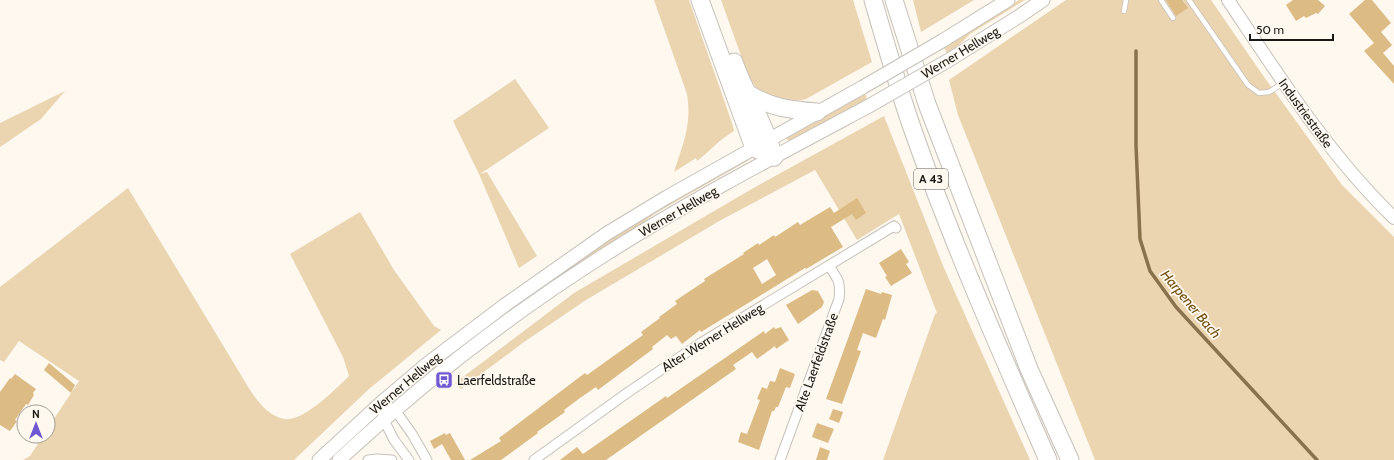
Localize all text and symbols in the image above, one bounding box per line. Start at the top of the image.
scale bar [1250,16,1333,42]
street label: Werner Hellweg [918,22,1002,81]
text: 50 m [1256,22,1284,37]
street label: Industriestraße [1275,75,1337,151]
road number: A 43 [914,169,948,189]
street label: Werner Hellweg [636,182,720,240]
water label: Harpener Bach [1157,266,1225,342]
street label: Alter Werner Hellweg [658,299,766,375]
street label: Alte Laerfeldstraße [791,310,841,413]
street label: Werner Hellweg [366,348,444,417]
bus stop icon: Laerfeldstraße [434,370,454,390]
place label: Laerfeldstraße [457,372,536,388]
north arrow [16,404,56,444]
text: N [32,407,40,421]

